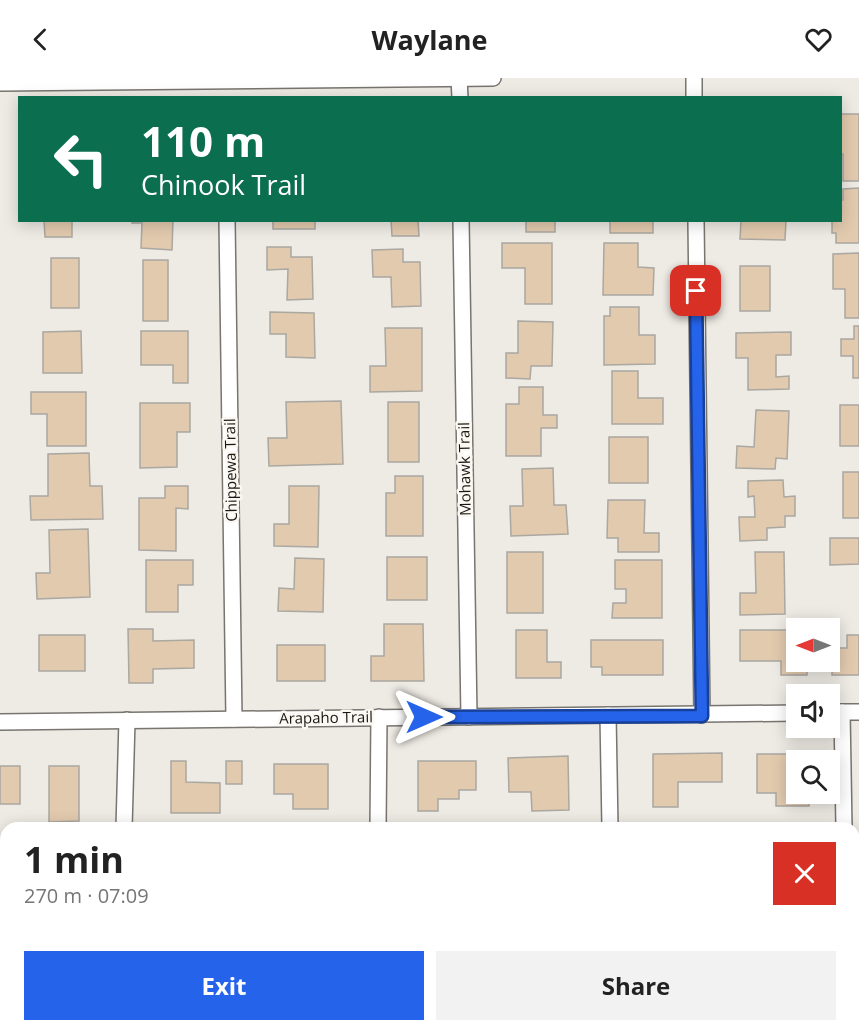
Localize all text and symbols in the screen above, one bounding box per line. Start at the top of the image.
text: Waylane [371,21,488,58]
icon: back [24,23,57,56]
icon: heart [802,23,835,56]
text: 110 m [141,112,265,169]
icon: left [42,120,120,198]
text: Chinook Trail [141,166,306,203]
pin [670,265,721,316]
icon: arrive [679,274,712,307]
street label: Chippewa Trail [219,418,241,522]
street label: Mohawk Trail [453,422,475,516]
north arrow [786,618,840,672]
map controls [786,618,840,804]
button: sound [786,684,840,738]
position arrow [392,685,456,749]
street label: Arapaho Trail [279,706,373,728]
button: search [786,750,840,804]
text: 1 min [24,835,124,884]
button: close [773,842,836,905]
text: 270 m · 07:09 [24,882,149,909]
button: Exit [24,951,424,1020]
button: Share [436,951,836,1020]

